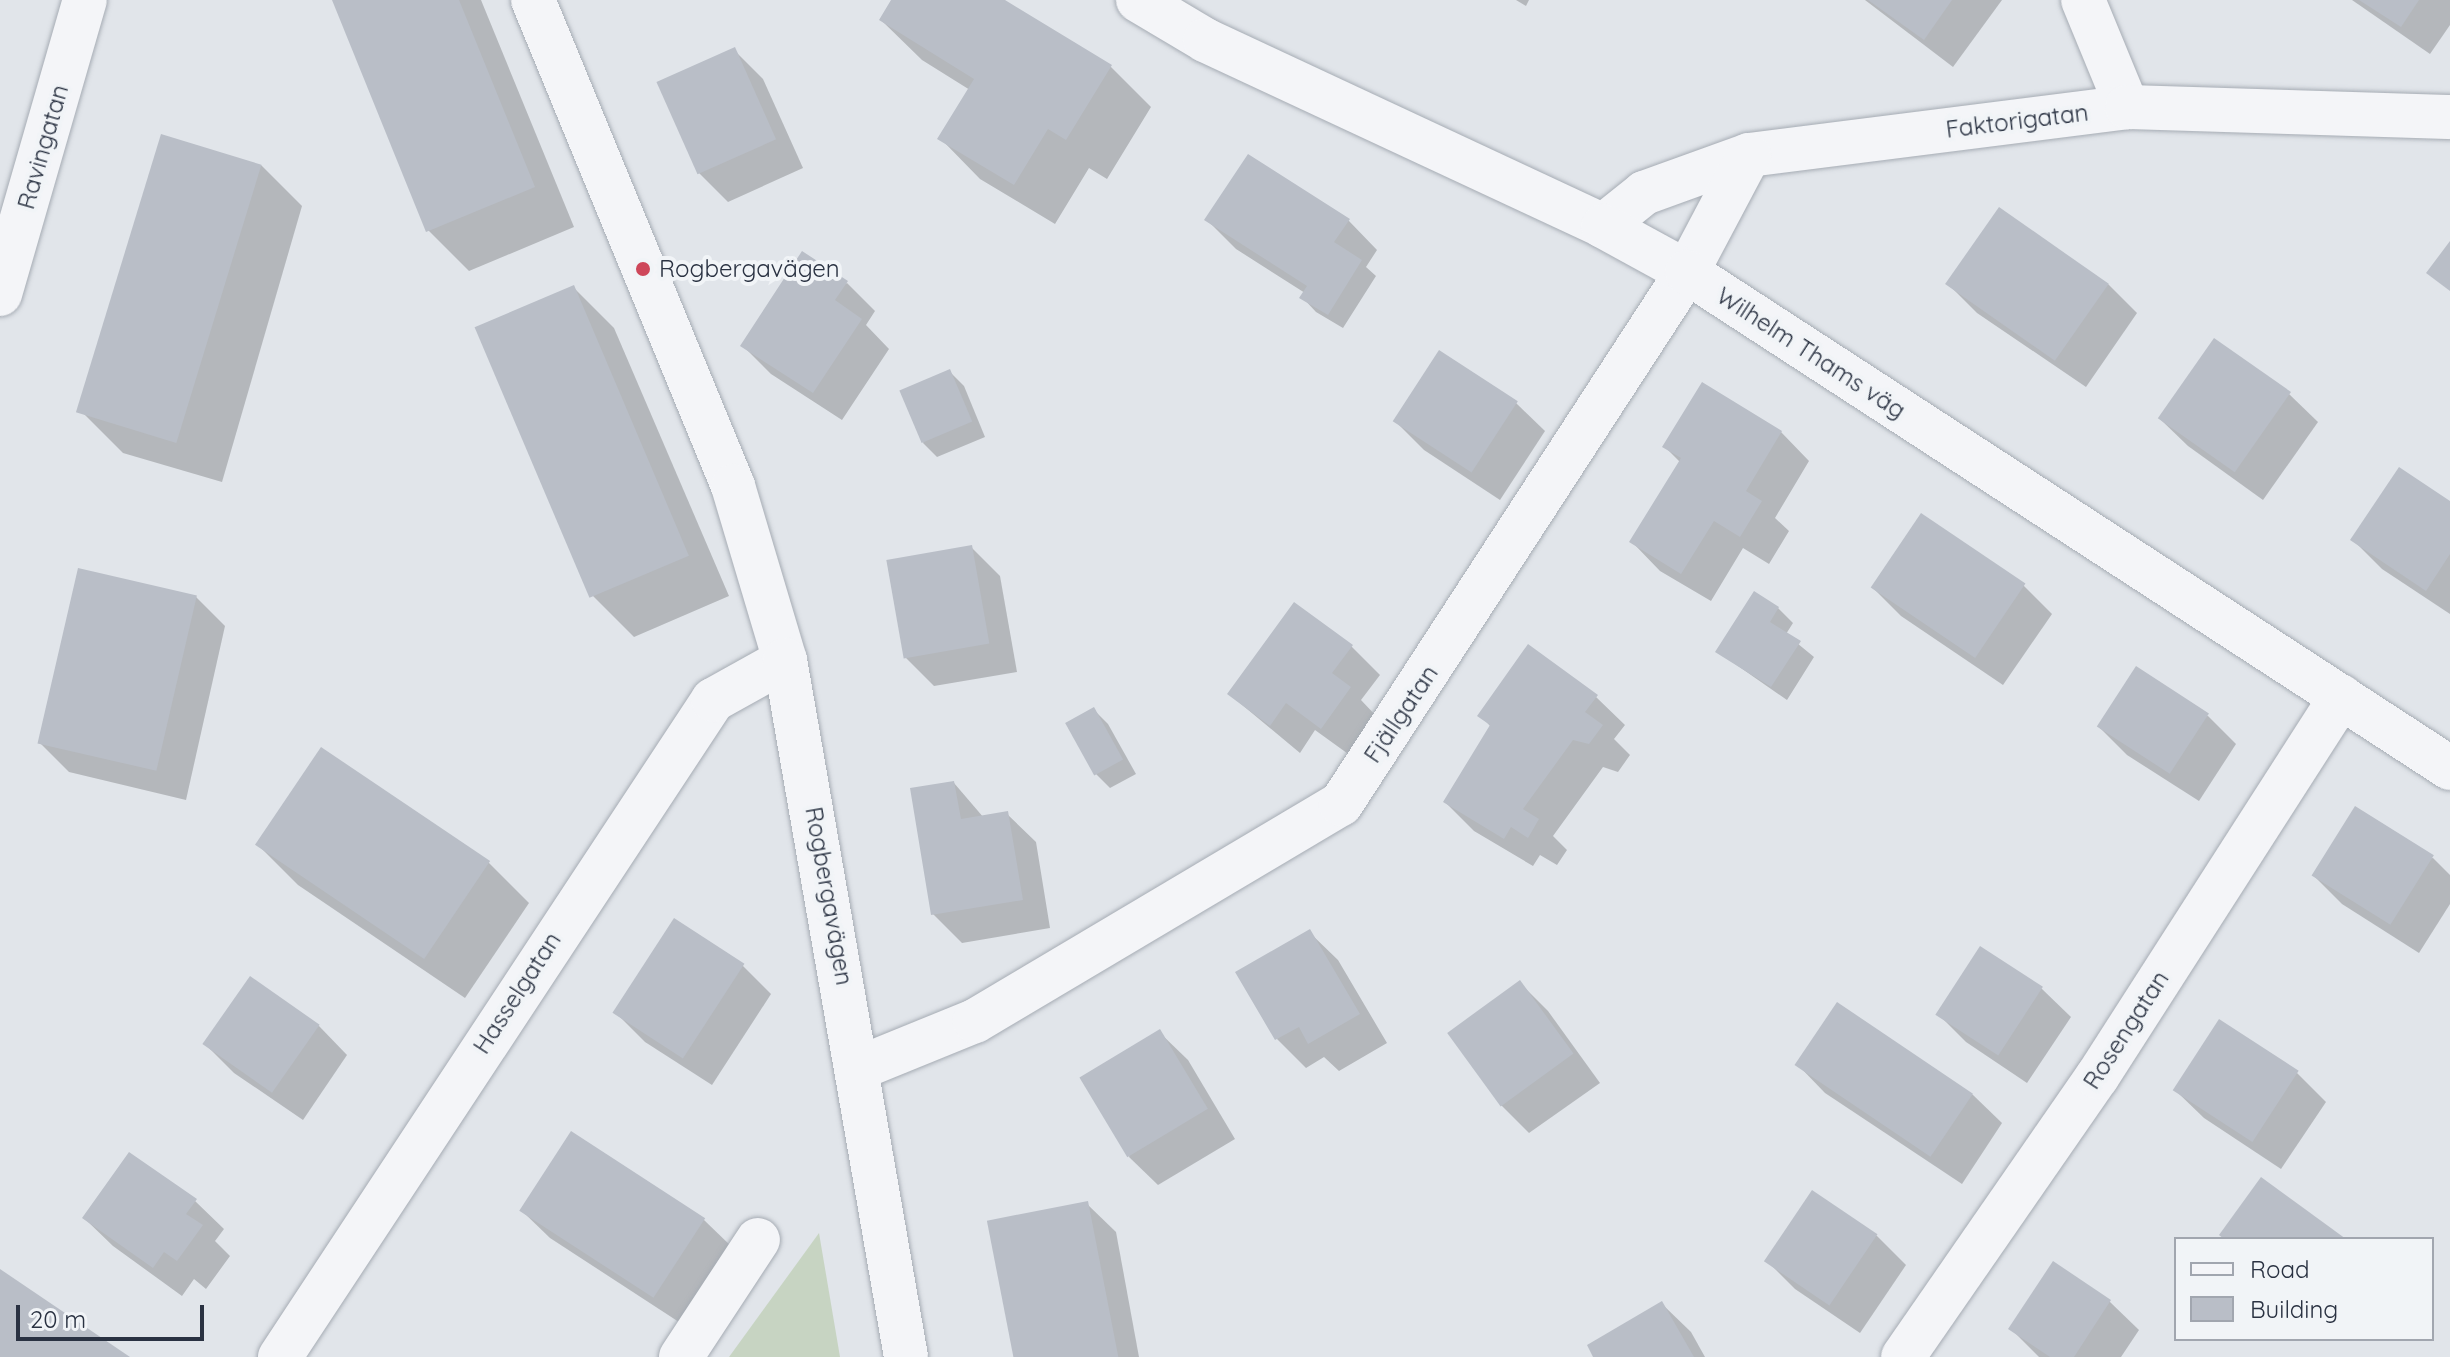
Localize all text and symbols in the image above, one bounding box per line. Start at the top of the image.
street label: Ravingatan [12,81,74,213]
street label: Faktorigatan [1944,98,2090,144]
place label: Rogbergavägen [659,255,840,283]
marker: Rogbergavägen [634,260,652,278]
street label: Wilhelm Thams väg [1711,281,1911,425]
street label: Fjällgatan [1358,660,1444,768]
street label: Rogbergavägen [799,805,859,987]
street label: Hasselgatan [467,927,567,1059]
street label: Rosengatan [2077,966,2175,1094]
legend [2174,1237,2434,1341]
text: Road [2250,1254,2310,1284]
scale bar [20,1289,208,1339]
text: Building [2250,1294,2338,1324]
text: 20 m [30,1304,86,1334]

